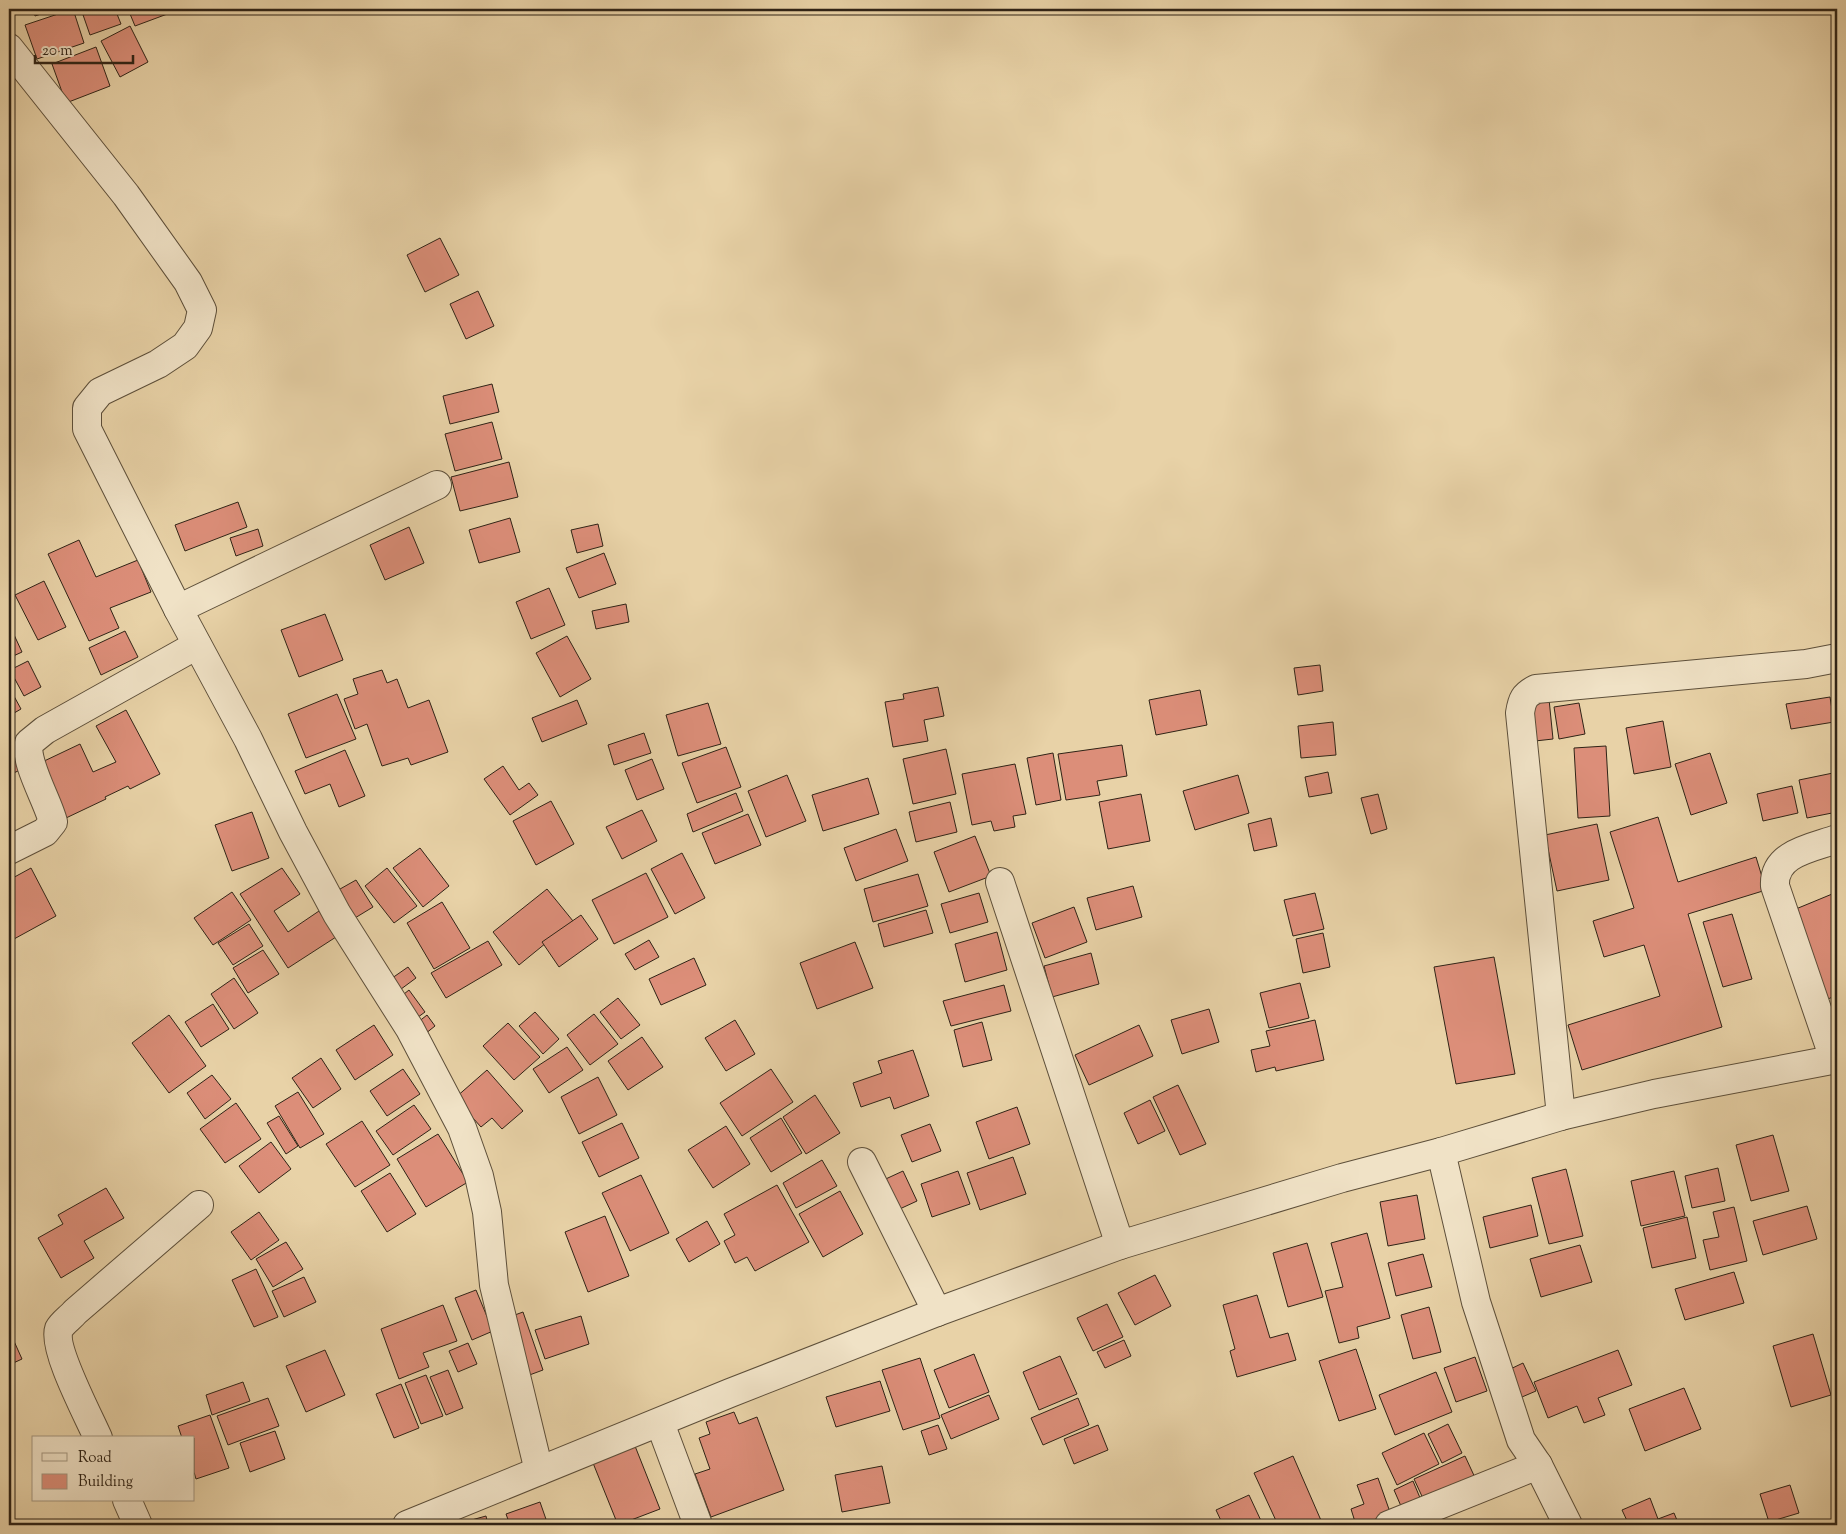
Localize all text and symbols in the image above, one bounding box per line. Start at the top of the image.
scale bar [35,32,132,64]
text: 20 m [42,41,73,62]
legend [32,1436,195,1502]
text: Road [78,1448,112,1469]
text: Building [78,1472,133,1493]

